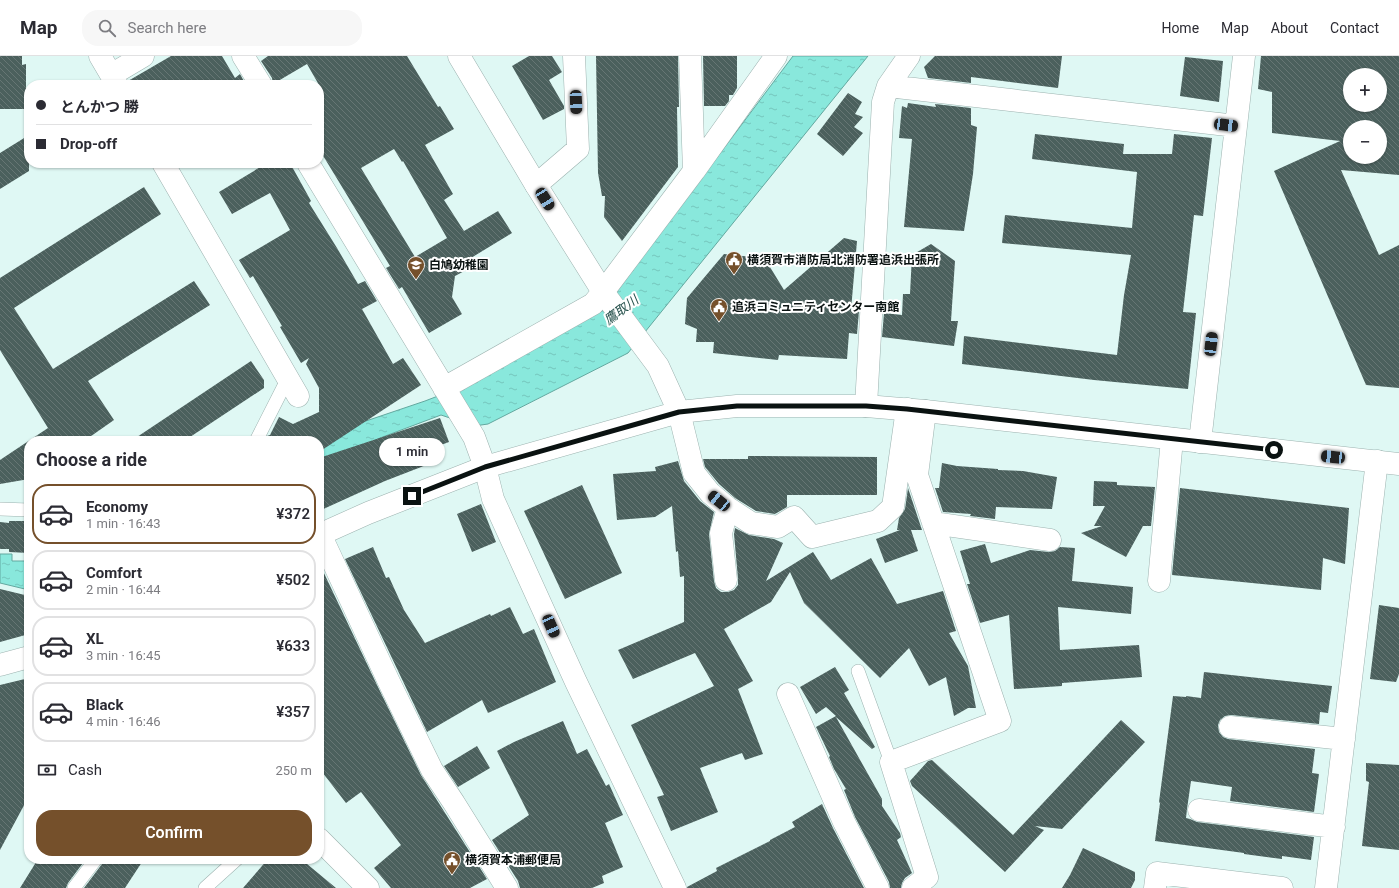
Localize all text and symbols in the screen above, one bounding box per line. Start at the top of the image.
search box [82,10,362,46]
text: Map [20,16,58,39]
icon: search [96,17,118,39]
text: Search here [128,19,206,37]
text: Home [1161,20,1199,36]
text: Map [1221,20,1249,36]
text: About [1271,20,1308,36]
text: Contact [1330,20,1379,36]
map controls [1343,68,1387,164]
button: + [1343,68,1387,112]
car [570,90,582,114]
text: とんかつ 勝 [60,98,139,116]
car [1213,118,1239,132]
button: − [1343,120,1387,164]
text: Drop-off [60,135,117,153]
car [534,186,556,212]
public building icon: 横須賀市消防局北消防署追浜出張所 [724,250,744,275]
place label: 横須賀市消防局北消防署追浜出張所 [747,253,939,267]
school or university icon: 白鳩幼稚園 [406,255,426,280]
place label: 白鳩幼稚園 [429,258,489,272]
water label: 鷹取川 [601,291,643,328]
public building icon: 追浜コミュニティセンター南館 [709,297,729,322]
place label: 追浜コミュニティセンター南館 [732,300,899,314]
car [1204,331,1218,357]
callout: 1 min [379,438,445,466]
route start [1265,441,1283,459]
text: 1 min [396,444,428,459]
text: Choose a ride [36,449,147,470]
car [1320,450,1346,464]
route end [403,487,421,505]
car [706,489,732,513]
icon: car [38,496,74,532]
text: Economy [86,498,148,516]
text: ¥372 [276,505,310,523]
text: 1 min · 16:43 [86,516,161,531]
icon: car [38,562,74,598]
text: Comfort [86,564,142,582]
text: ¥502 [276,571,310,589]
text: 2 min · 16:44 [86,582,161,597]
car [541,613,561,639]
icon: car [38,628,74,664]
text: XL [86,630,104,648]
text: ¥633 [276,637,310,655]
text: 3 min · 16:45 [86,648,161,663]
icon: car [38,694,74,730]
text: Black [86,696,123,714]
text: ¥357 [276,703,310,721]
text: 4 min · 16:46 [86,714,161,729]
icon: cash [36,759,58,781]
text: Cash [68,761,102,779]
text: 250 m [275,763,312,778]
button: Confirm [36,810,312,856]
public building icon: 横須賀本浦郵便局 [442,850,462,875]
place label: 横須賀本浦郵便局 [465,853,561,867]

